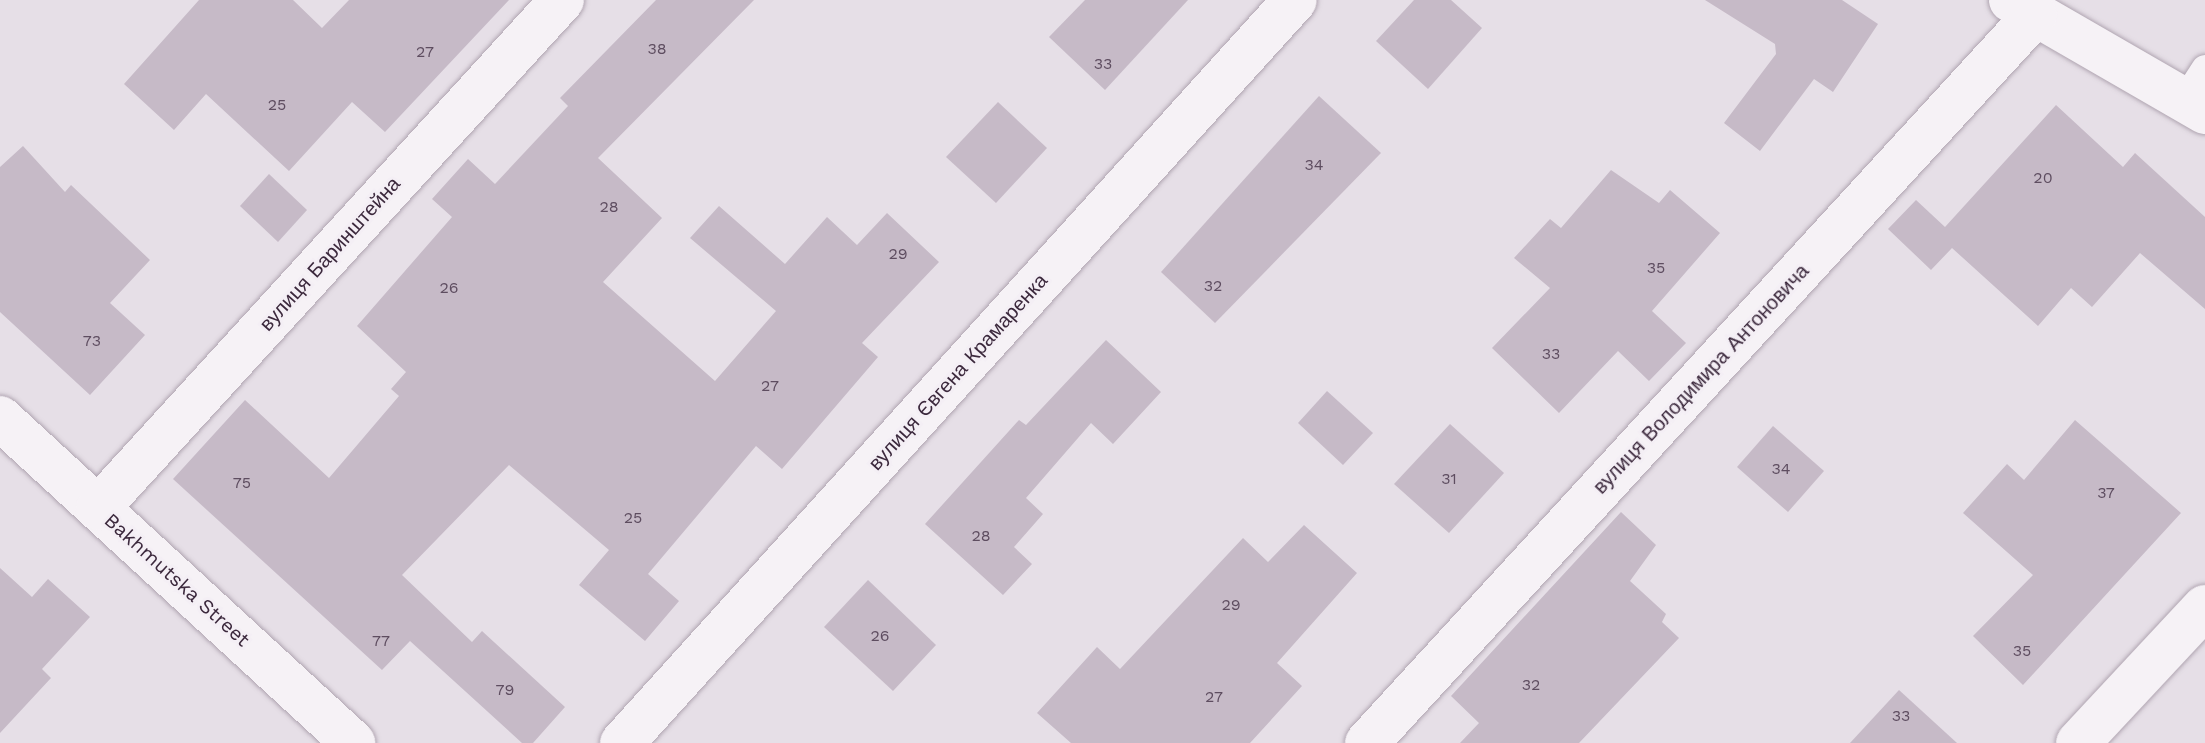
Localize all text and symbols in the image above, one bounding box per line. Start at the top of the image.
house number: 38 [647,39,667,59]
house number: 27 [416,42,434,62]
house number: 33 [1094,54,1112,74]
house number: 25 [268,95,286,115]
house number: 34 [1304,155,1324,175]
house number: 20 [2033,168,2053,188]
street label: вулиця Баринштейна [255,172,405,336]
house number: 28 [599,197,619,217]
house number: 29 [888,244,908,264]
house number: 35 [1647,258,1665,278]
street label: вулиця Володимира Антоновича [1588,259,1814,499]
street label: вулиця Євгена Крамаренка [863,269,1053,475]
house number: 32 [1204,276,1222,296]
house number: 26 [439,278,459,298]
house number: 73 [83,331,101,351]
house number: 33 [1542,344,1560,364]
house number: 27 [761,376,779,396]
house number: 34 [1771,459,1791,479]
house number: 31 [1441,469,1457,489]
house number: 75 [233,473,251,493]
house number: 37 [2097,483,2115,503]
street label: Bakhmutska Street [99,508,255,652]
house number: 25 [624,508,642,528]
house number: 28 [971,526,991,546]
house number: 29 [1221,595,1241,615]
house number: 26 [870,626,890,646]
house number: 77 [372,631,390,651]
house number: 35 [2013,641,2031,661]
house number: 32 [1522,675,1540,695]
house number: 79 [496,680,514,700]
house number: 27 [1205,687,1223,707]
house number: 33 [1892,706,1910,726]

